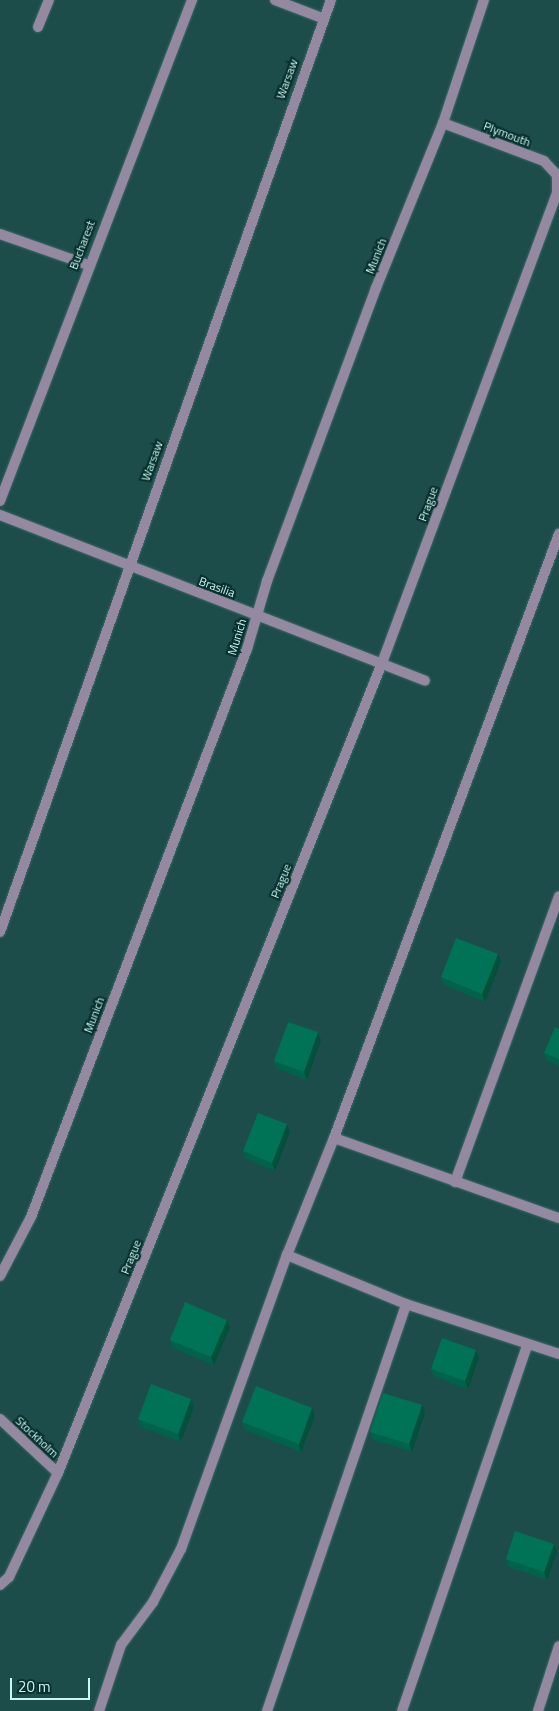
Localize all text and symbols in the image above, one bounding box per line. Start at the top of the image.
street label: Warsaw [273,57,301,101]
street label: Plymouth [482,118,532,150]
street label: Bucharest [66,218,98,272]
street label: Munich [362,236,390,276]
street label: Warsaw [138,439,166,483]
street label: Prague [415,485,441,523]
street label: Brasilia [197,574,237,600]
street label: Munich [225,617,249,657]
street label: Prague [268,862,294,900]
street label: Munich [81,995,107,1035]
street label: Prague [118,1238,144,1276]
street label: Stockholm [13,1413,61,1461]
scale bar [12,1668,92,1700]
text: 20 m [18,1675,51,1698]

